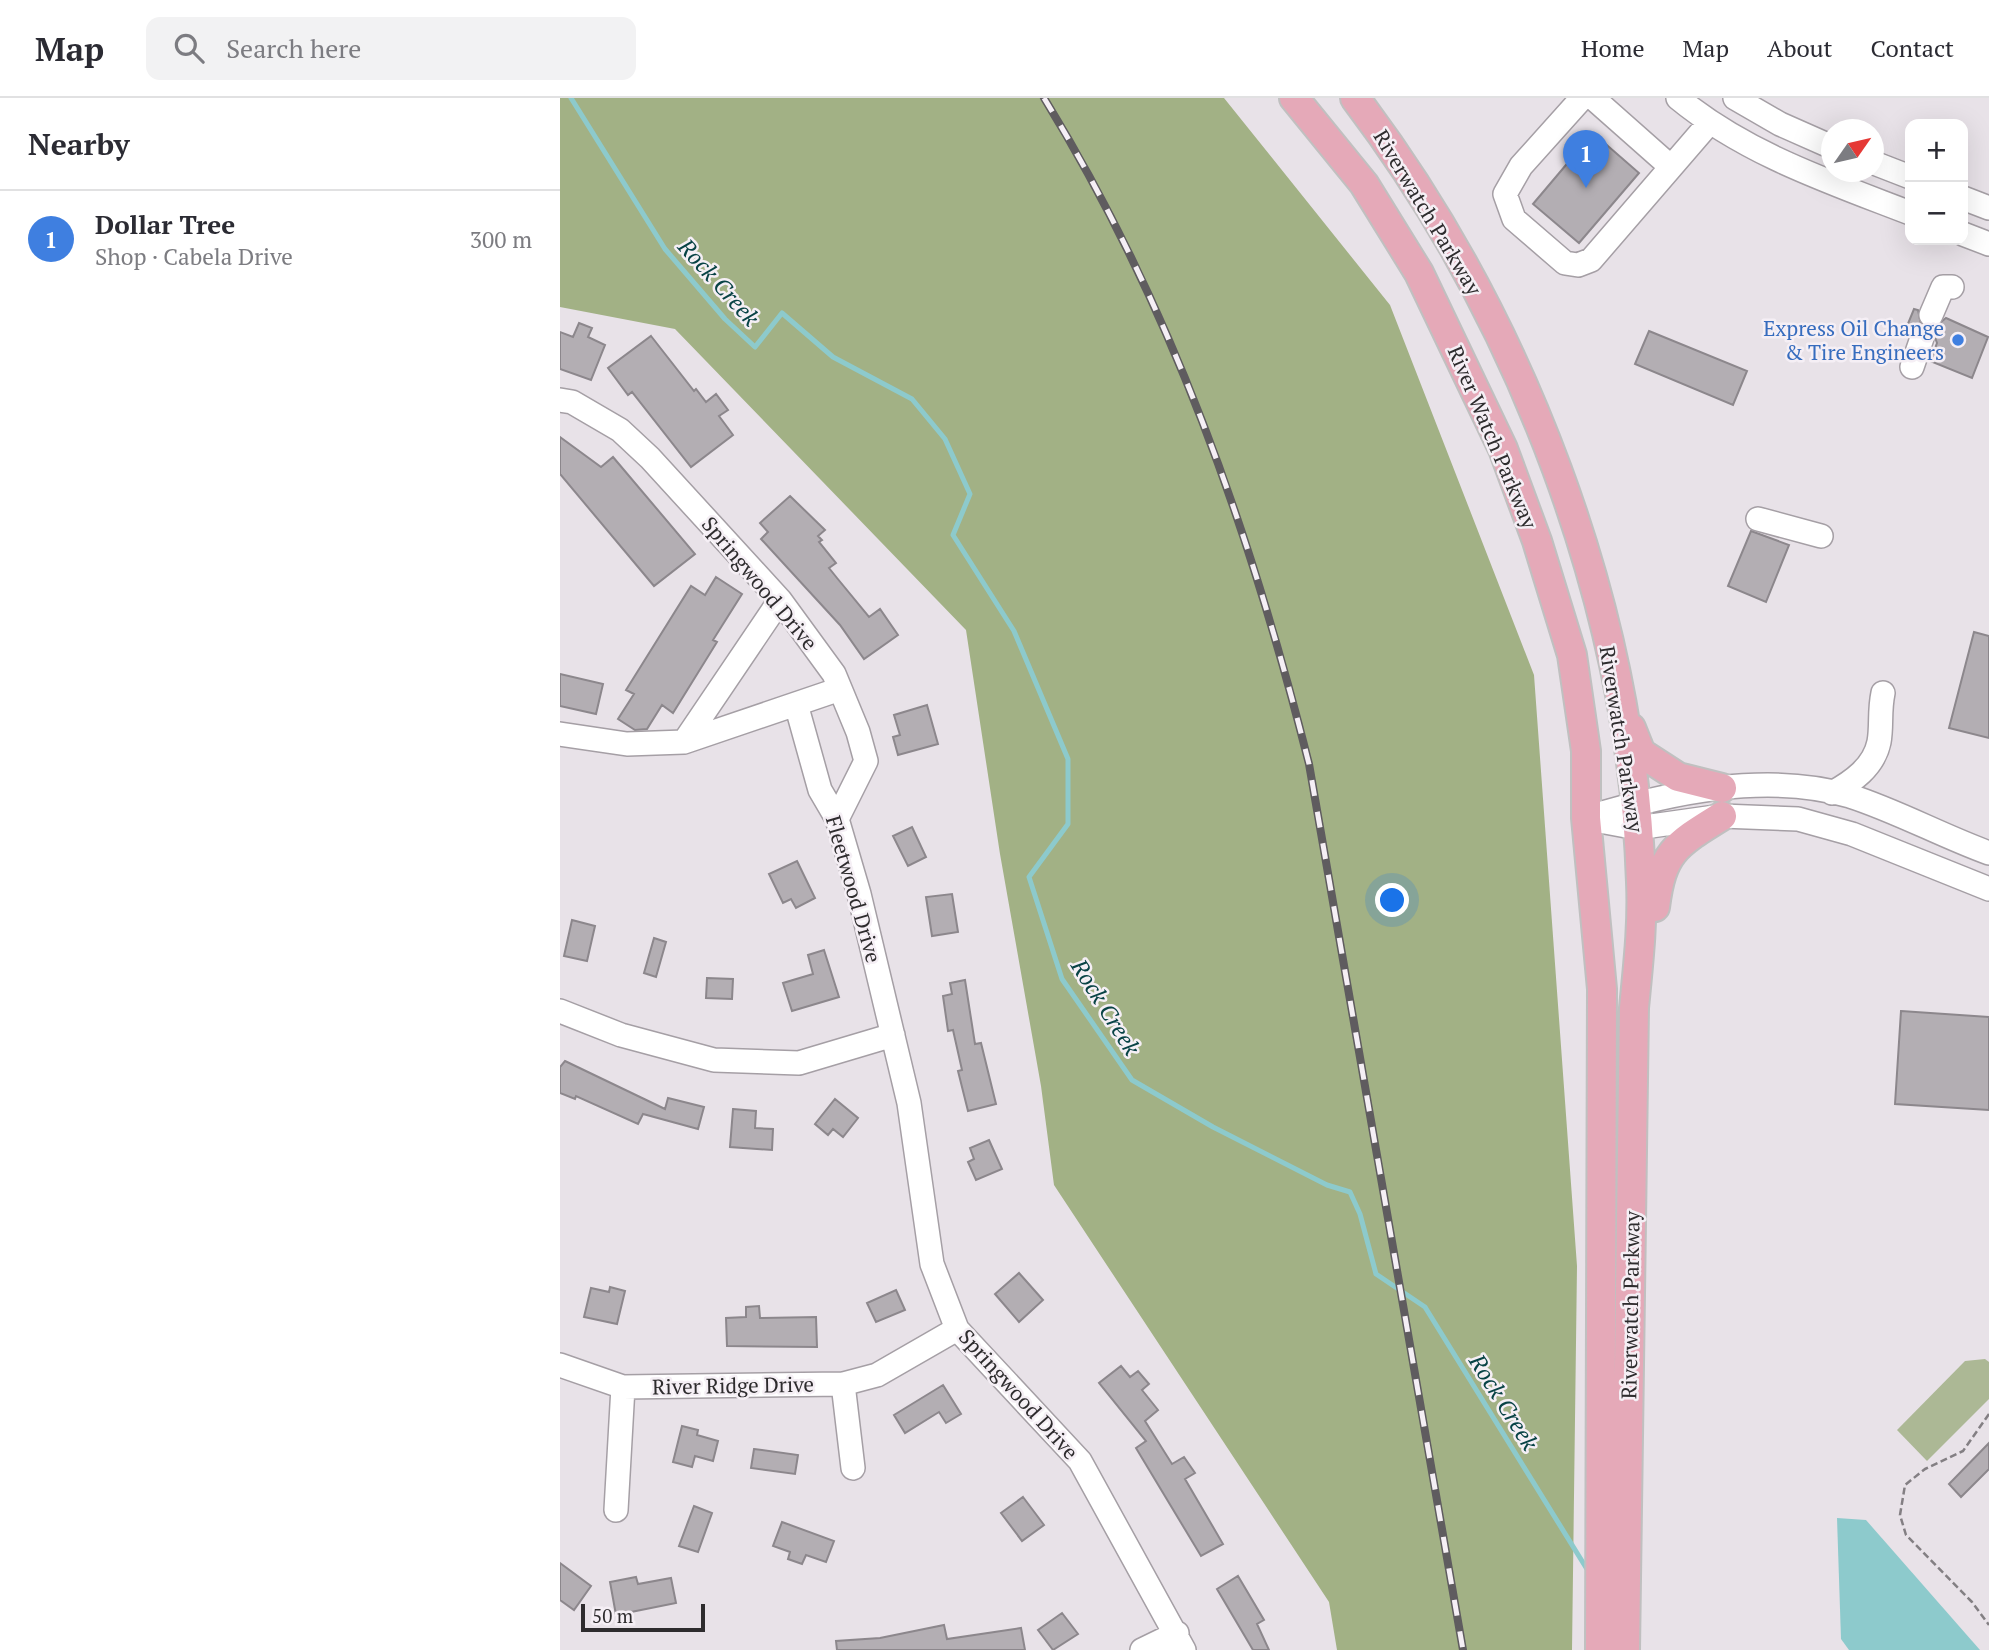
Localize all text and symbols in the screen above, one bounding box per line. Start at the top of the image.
search box [146,17,636,80]
text: Map [35,27,104,70]
icon: search [170,29,208,67]
text: Search here [226,31,361,65]
text: Home [1581,32,1645,64]
text: Map [1683,32,1729,64]
text: About [1767,32,1833,64]
text: Contact [1871,32,1954,64]
north arrow [1821,119,1884,182]
map controls [1905,119,1968,245]
button: + [1905,119,1968,182]
text: Nearby [28,124,130,164]
street label: Riverwatch Parkway [1368,124,1489,300]
pin: 1 [1563,130,1609,188]
button: − [1905,182,1968,245]
text: Dollar Tree [95,207,235,241]
text: 1 [45,224,58,255]
text: 300 m [470,224,532,255]
water label: Rock Creek [671,231,767,333]
text: Shop · Cabela Drive [95,241,293,272]
place label: Express Oil Change & Tire Engineers [1763,314,1944,366]
marker: Express Oil Change & Tire Engineers [1950,332,1966,348]
street label: River Watch Parkway [1442,341,1544,533]
street label: Springwood Drive [696,510,824,656]
street label: Riverwatch Parkway [1593,644,1651,835]
street label: Fleetwood Drive [820,812,888,966]
your location [1375,883,1409,917]
water label: Rock Creek [1064,952,1148,1062]
street label: Riverwatch Parkway [1614,1210,1646,1399]
street label: Springwood Drive [953,1323,1085,1465]
water label: Rock Creek [1462,1347,1546,1457]
street label: River Ridge Drive [652,1370,814,1400]
scale bar [581,1601,705,1633]
text: 50 m [592,1603,633,1628]

